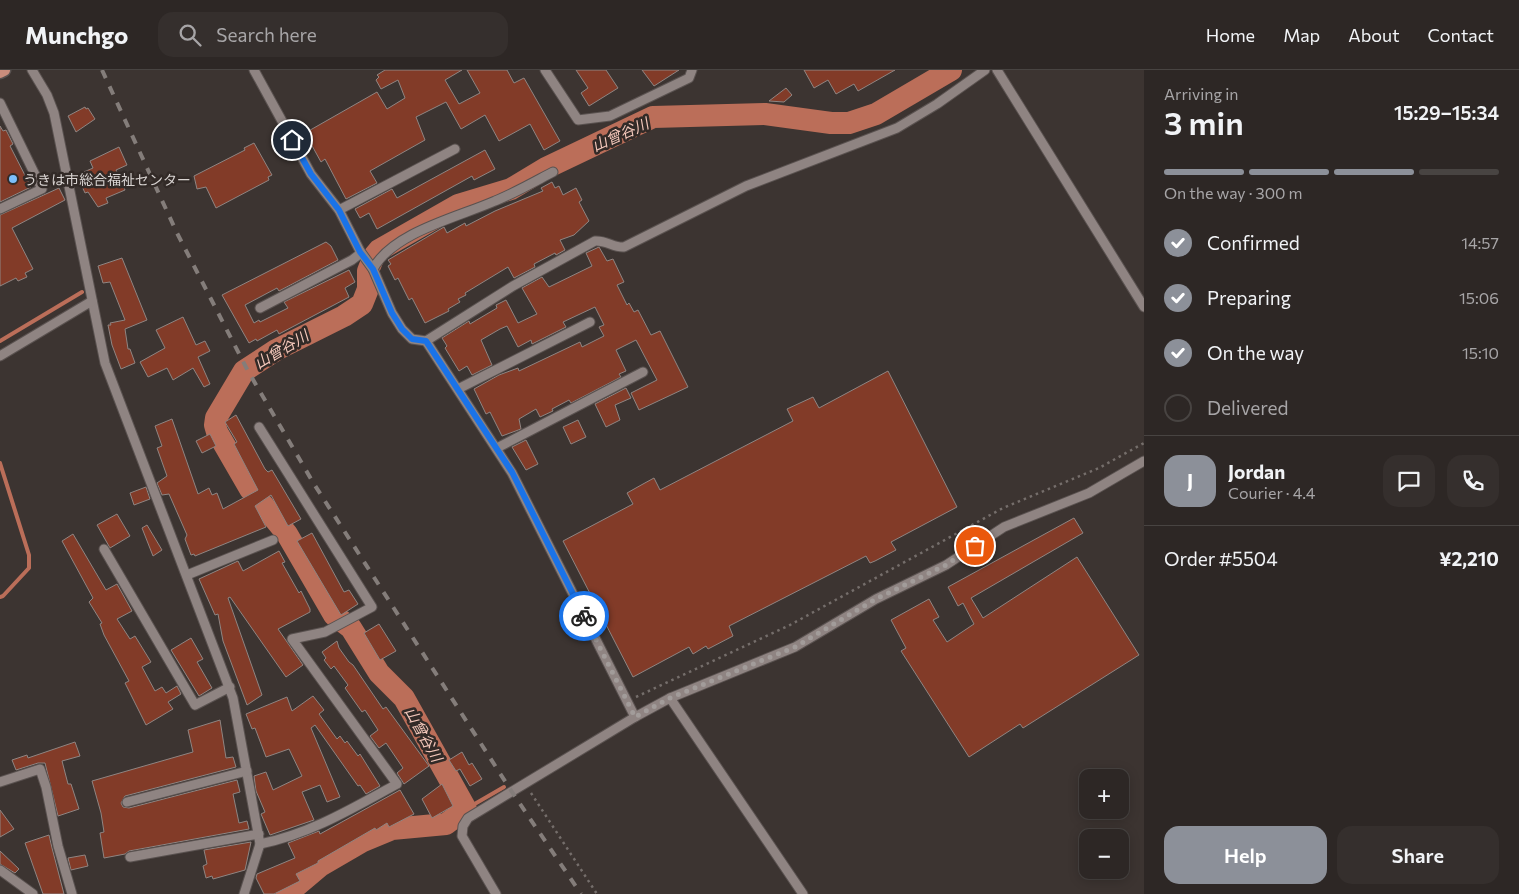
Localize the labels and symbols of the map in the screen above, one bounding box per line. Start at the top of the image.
water label: 山曾谷川 [589,113,653,154]
pin [271,119,313,161]
place label: うきは市総合福祉センター [23,171,191,188]
marker: うきは市総合福祉センター [7,173,19,185]
water label: 山曾谷川 [251,325,313,372]
pin [954,525,996,567]
courier [559,591,609,641]
water label: 山曾谷川 [402,703,447,766]

